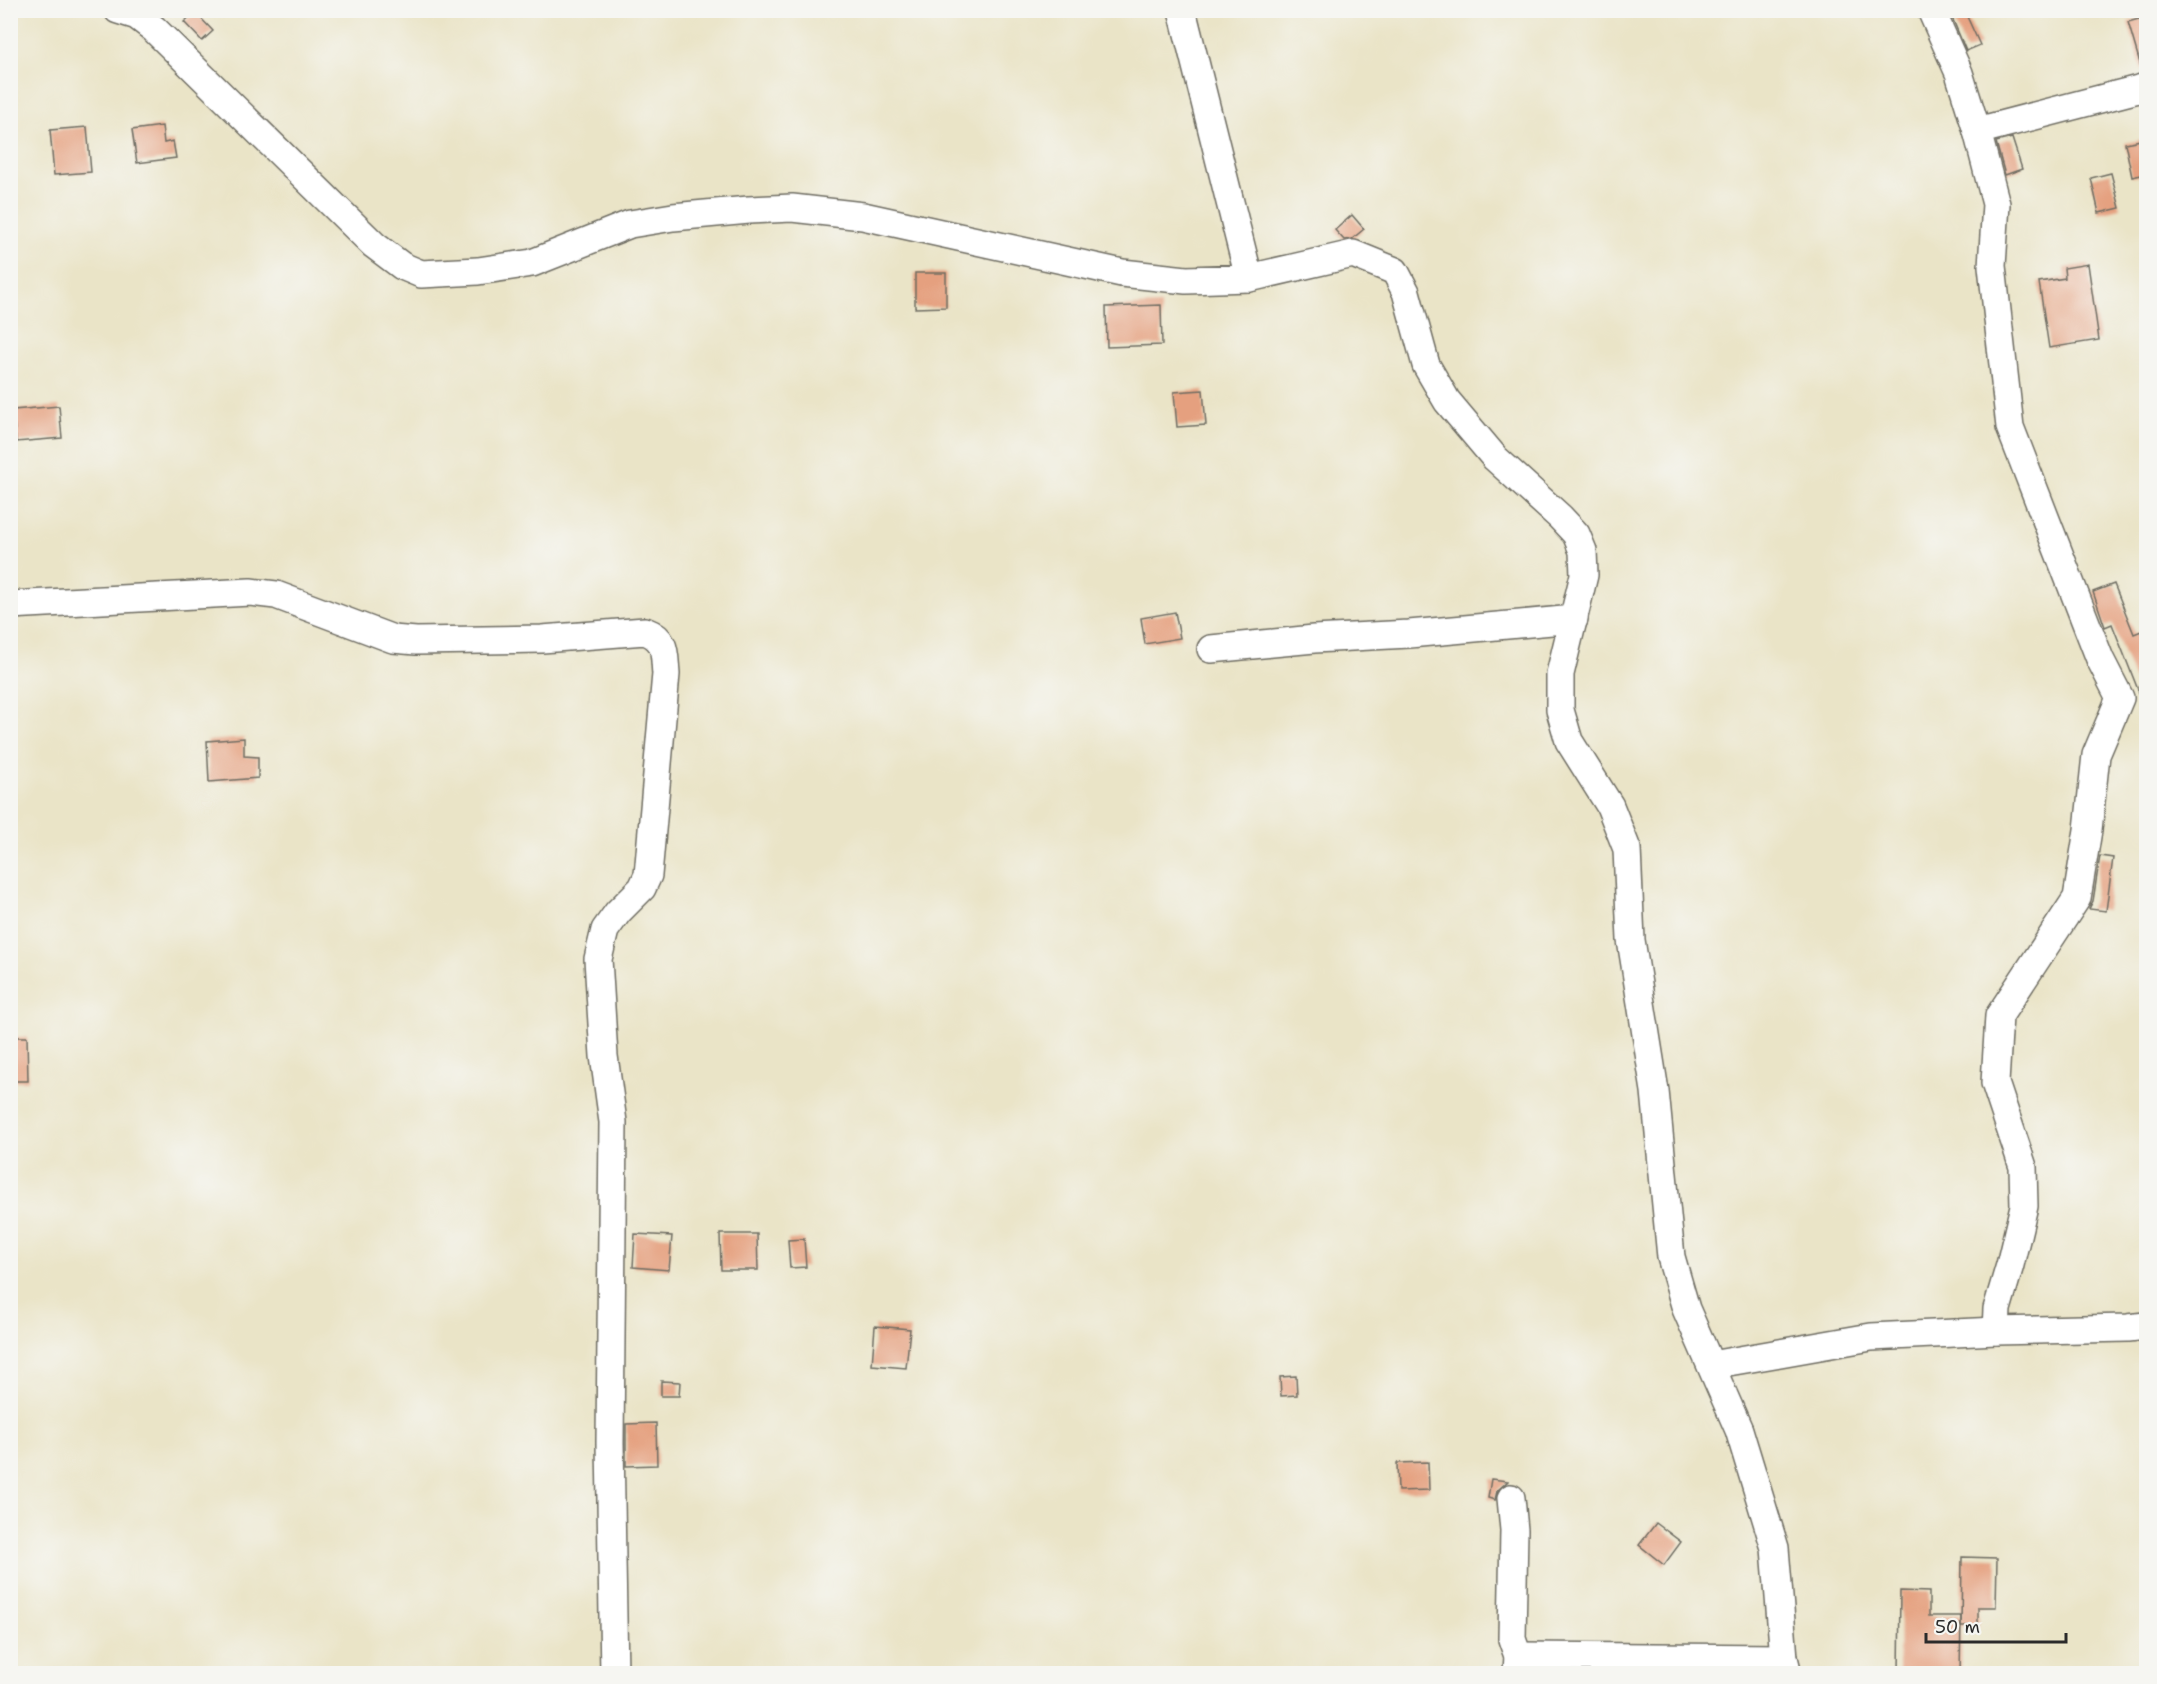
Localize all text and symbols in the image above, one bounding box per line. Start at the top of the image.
scale bar [1926,1606,2066,1644]
text: 50 m [1935,1615,1980,1639]

